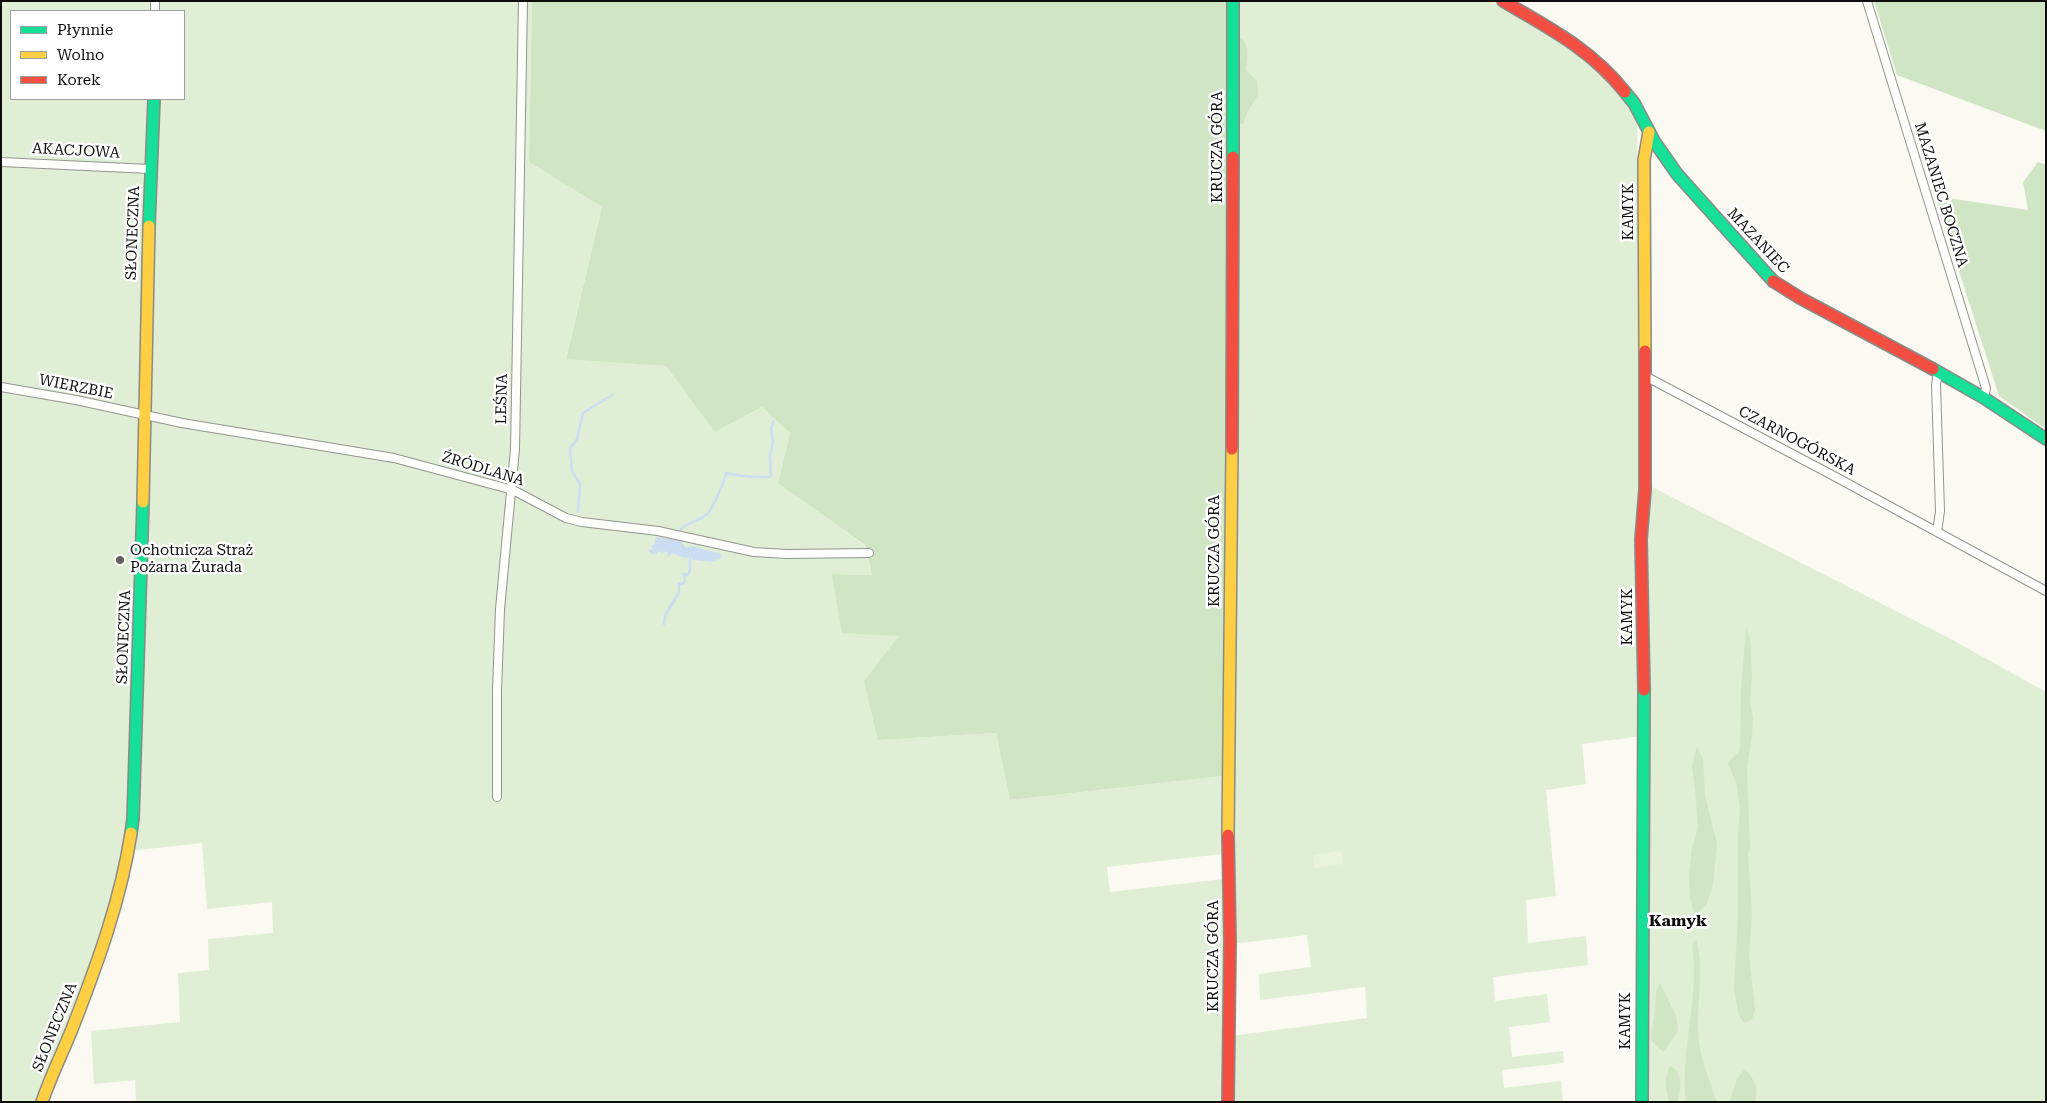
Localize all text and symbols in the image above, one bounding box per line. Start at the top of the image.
legend [10,10,185,100]
text: Płynnie [57,21,113,39]
text: Wolno [57,46,104,64]
text: Korek [57,71,100,89]
street label: KRUCZA GÓRA [1209,91,1227,203]
street label: MAZANIEC BOCZNA [1910,120,1972,270]
street label: AKACJOWA [32,140,120,162]
street label: KAMYK [1620,183,1638,241]
street label: SŁONECZNA [122,186,144,280]
street label: MAZANIEC [1723,205,1793,277]
street label: WIERZBIE [37,371,115,403]
street label: LEŚNA [493,374,511,424]
street label: CZARNOGÓRSKA [1735,403,1859,479]
street label: ŹRÓDLANA [440,448,526,490]
street label: KRUCZA GÓRA [1206,495,1224,607]
place label: Ochotnicza Straż Pożarna Żurada [130,542,253,577]
marker: Ochotnicza Straż Pożarna Żurada [114,554,126,566]
street label: KAMYK [1619,588,1637,646]
street label: SŁONECZNA [113,590,135,684]
street label: KRUCZA GÓRA [1205,900,1223,1012]
district label: Kamyk [1649,911,1707,931]
street label: SŁONECZNA [29,980,81,1074]
street label: KAMYK [1617,992,1635,1050]

